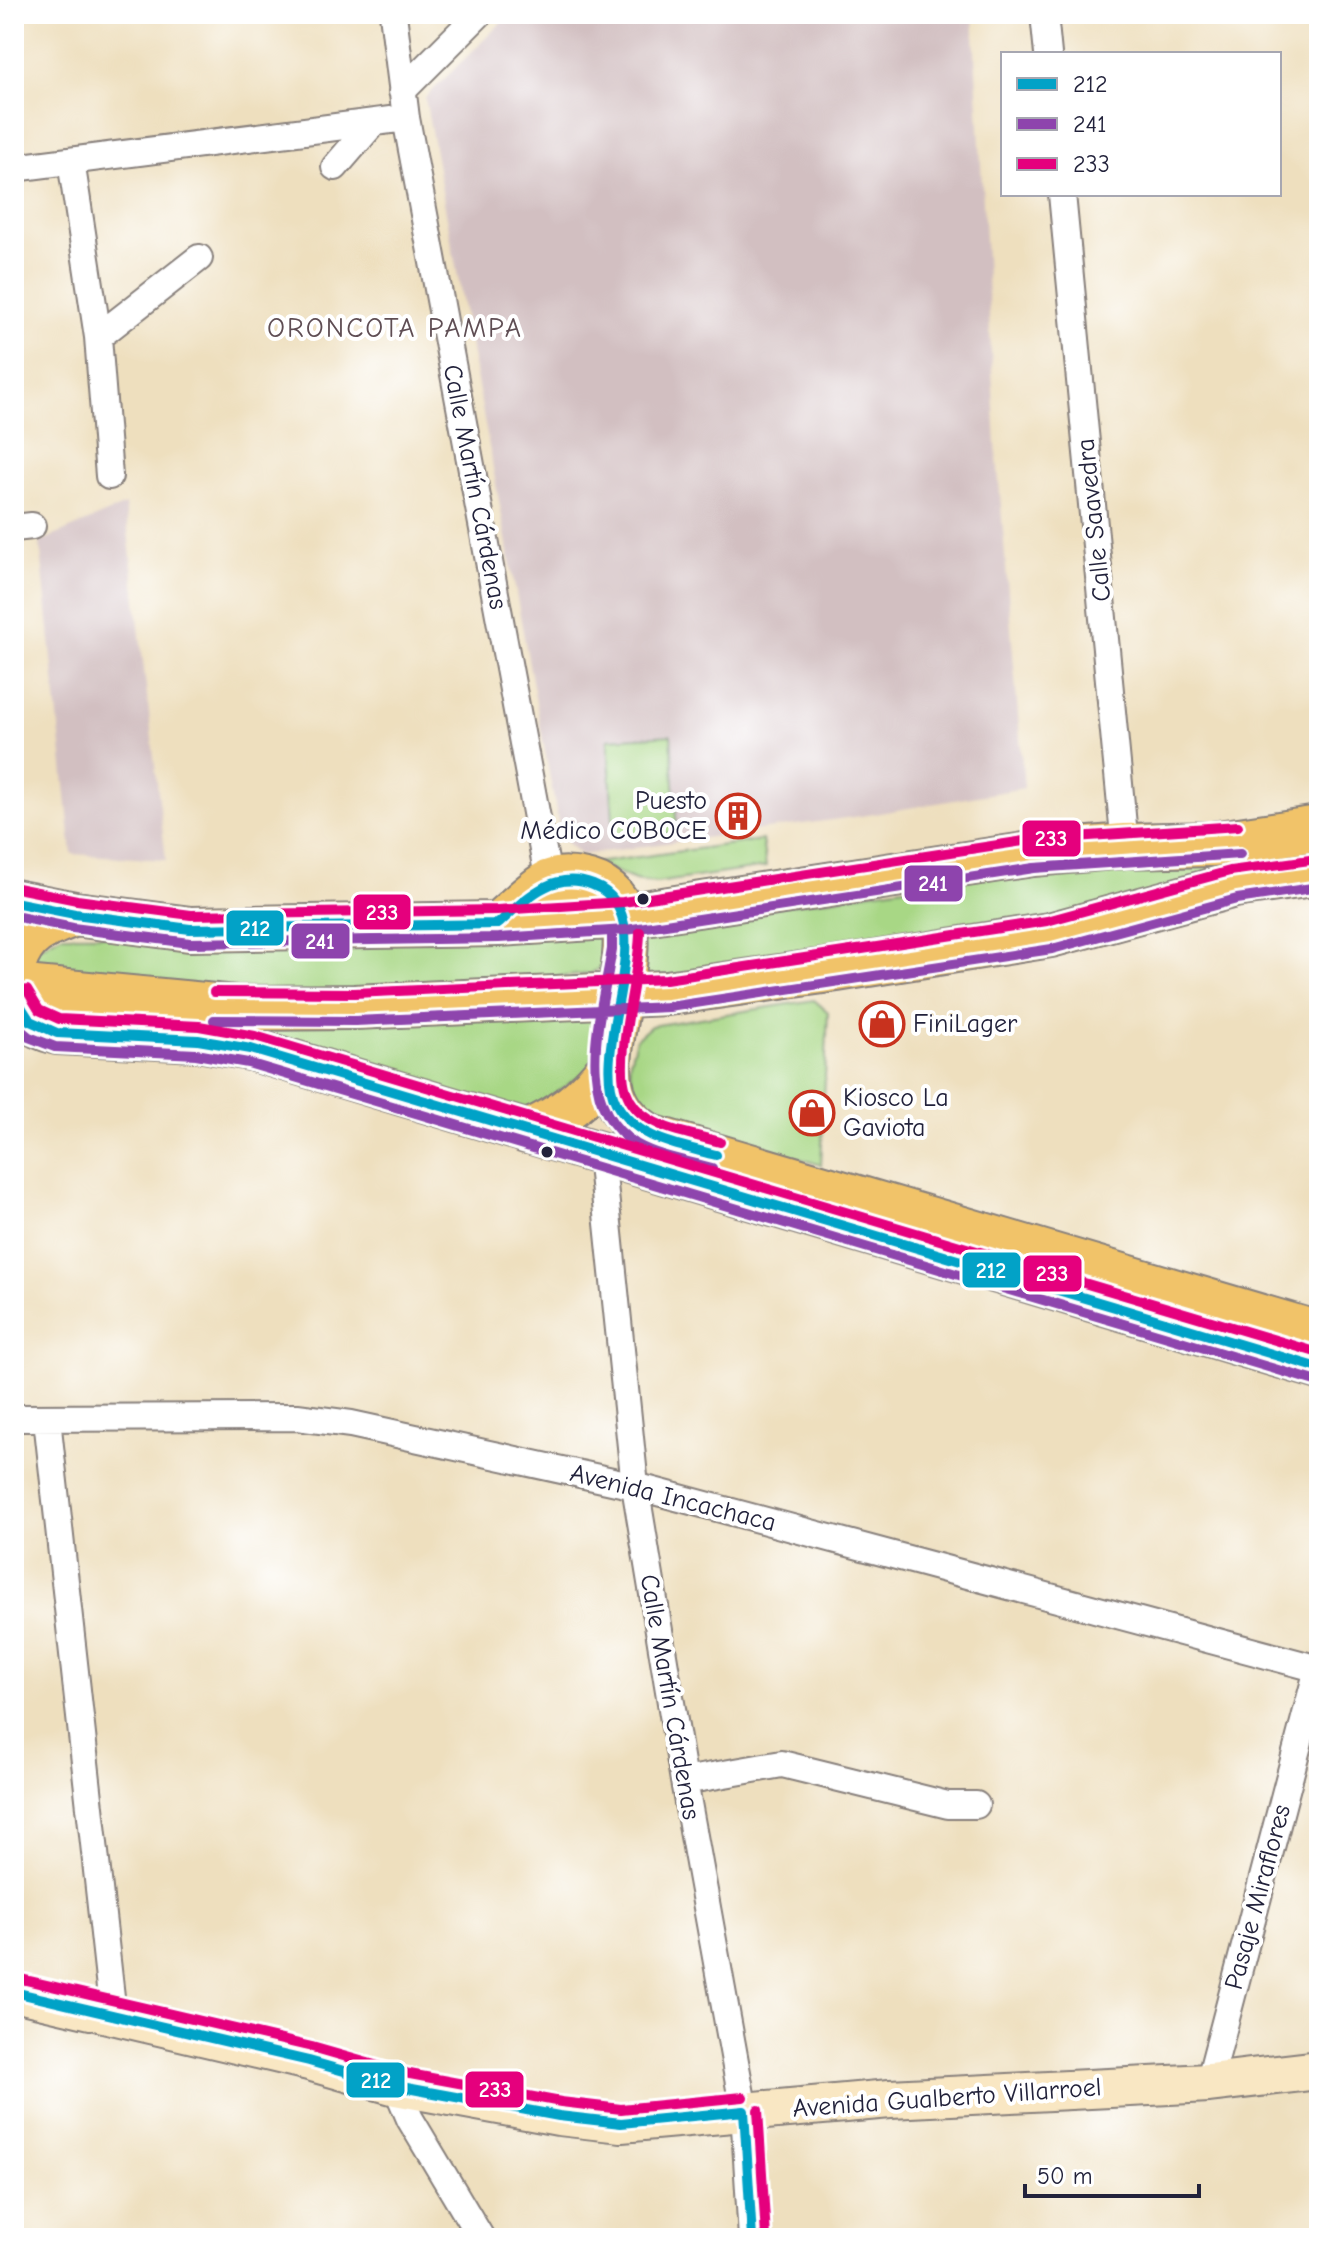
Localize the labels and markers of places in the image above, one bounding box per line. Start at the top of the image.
place label: Puesto Médico COBOCE [520,786,707,846]
building icon: Puesto Médico COBOCE [714,792,762,840]
unlabelled marker [635,891,651,907]
shop icon: FiniLager [858,1000,906,1048]
place label: FiniLager [913,1009,1018,1039]
place label: Kiosco La Gaviota [843,1083,949,1143]
shop icon: Kiosco La Gaviota [788,1089,836,1137]
unlabelled marker [539,1144,555,1160]

